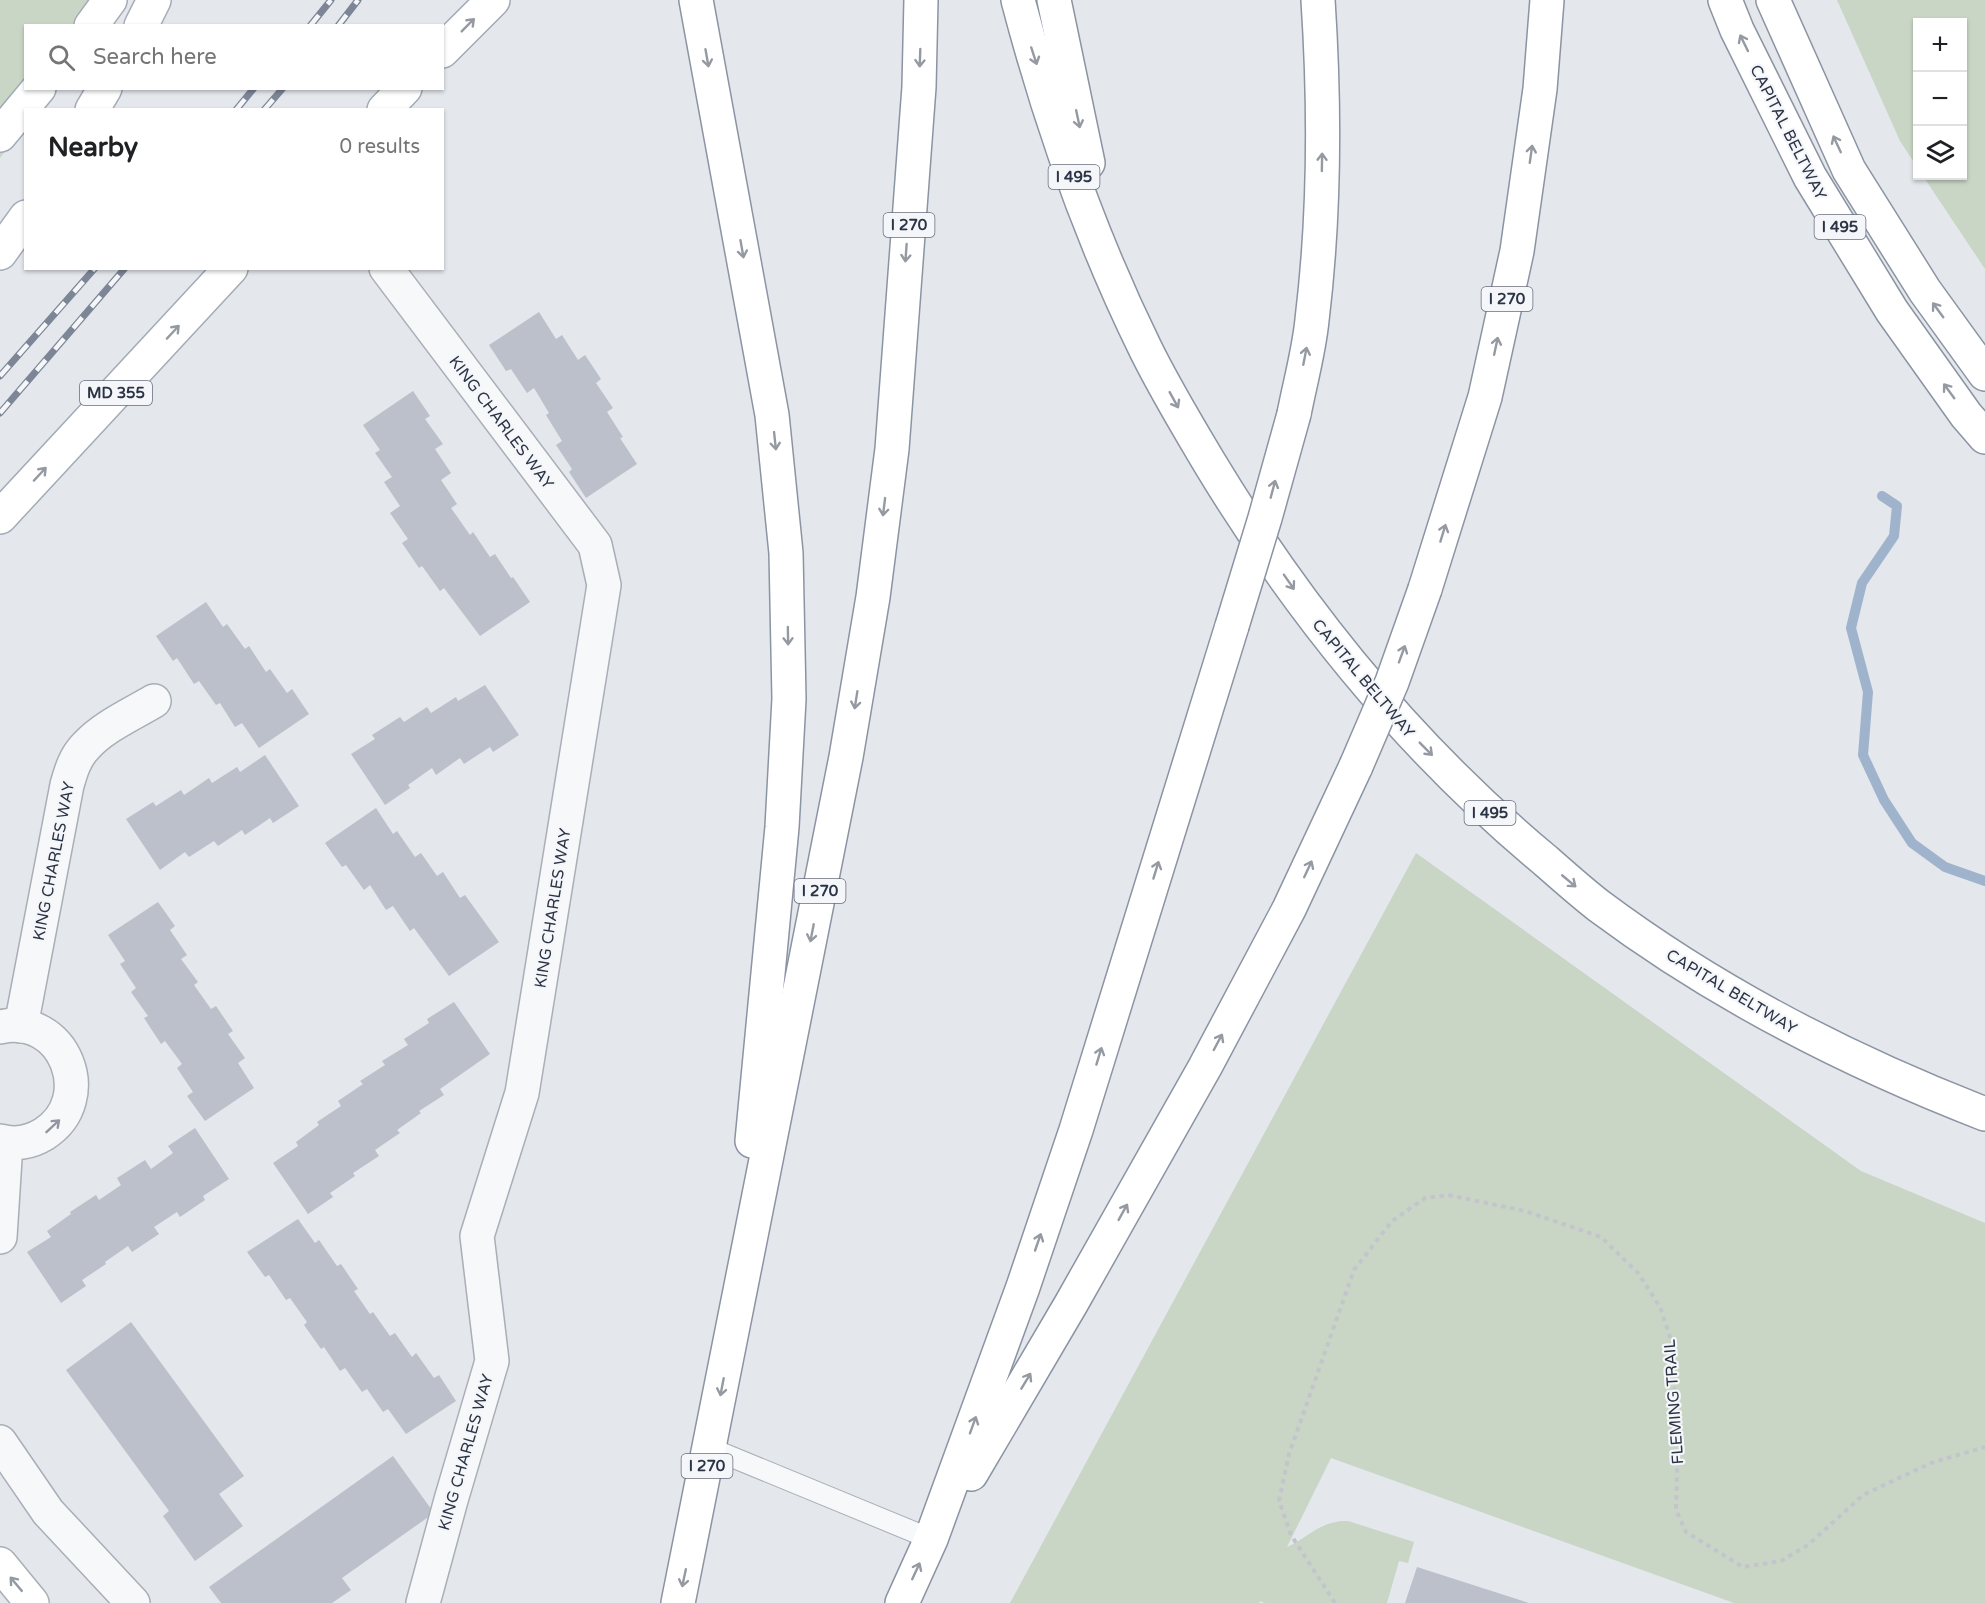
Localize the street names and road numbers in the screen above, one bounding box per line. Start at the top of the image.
street label: CAPITAL BELTWAY [1745,62,1831,203]
road number: I 495 [1048,165,1100,189]
road number: I 270 [884,213,934,237]
road number: I 495 [1814,215,1866,239]
road number: I 270 [1482,287,1532,311]
street label: KING CHARLES WAY [445,352,558,493]
road number: MD 355 [80,381,152,405]
street label: CAPITAL BELTWAY [1308,615,1419,742]
street label: KING CHARLES WAY [29,780,79,942]
road number: I 495 [1464,801,1516,825]
street label: KING CHARLES WAY [530,827,576,990]
road number: I 270 [794,879,846,903]
street label: CAPITAL BELTWAY [1662,945,1800,1039]
street label: FLEMING TRAIL [1660,1339,1688,1465]
street label: KING CHARLES WAY [434,1372,498,1533]
road number: I 270 [682,1454,732,1478]

